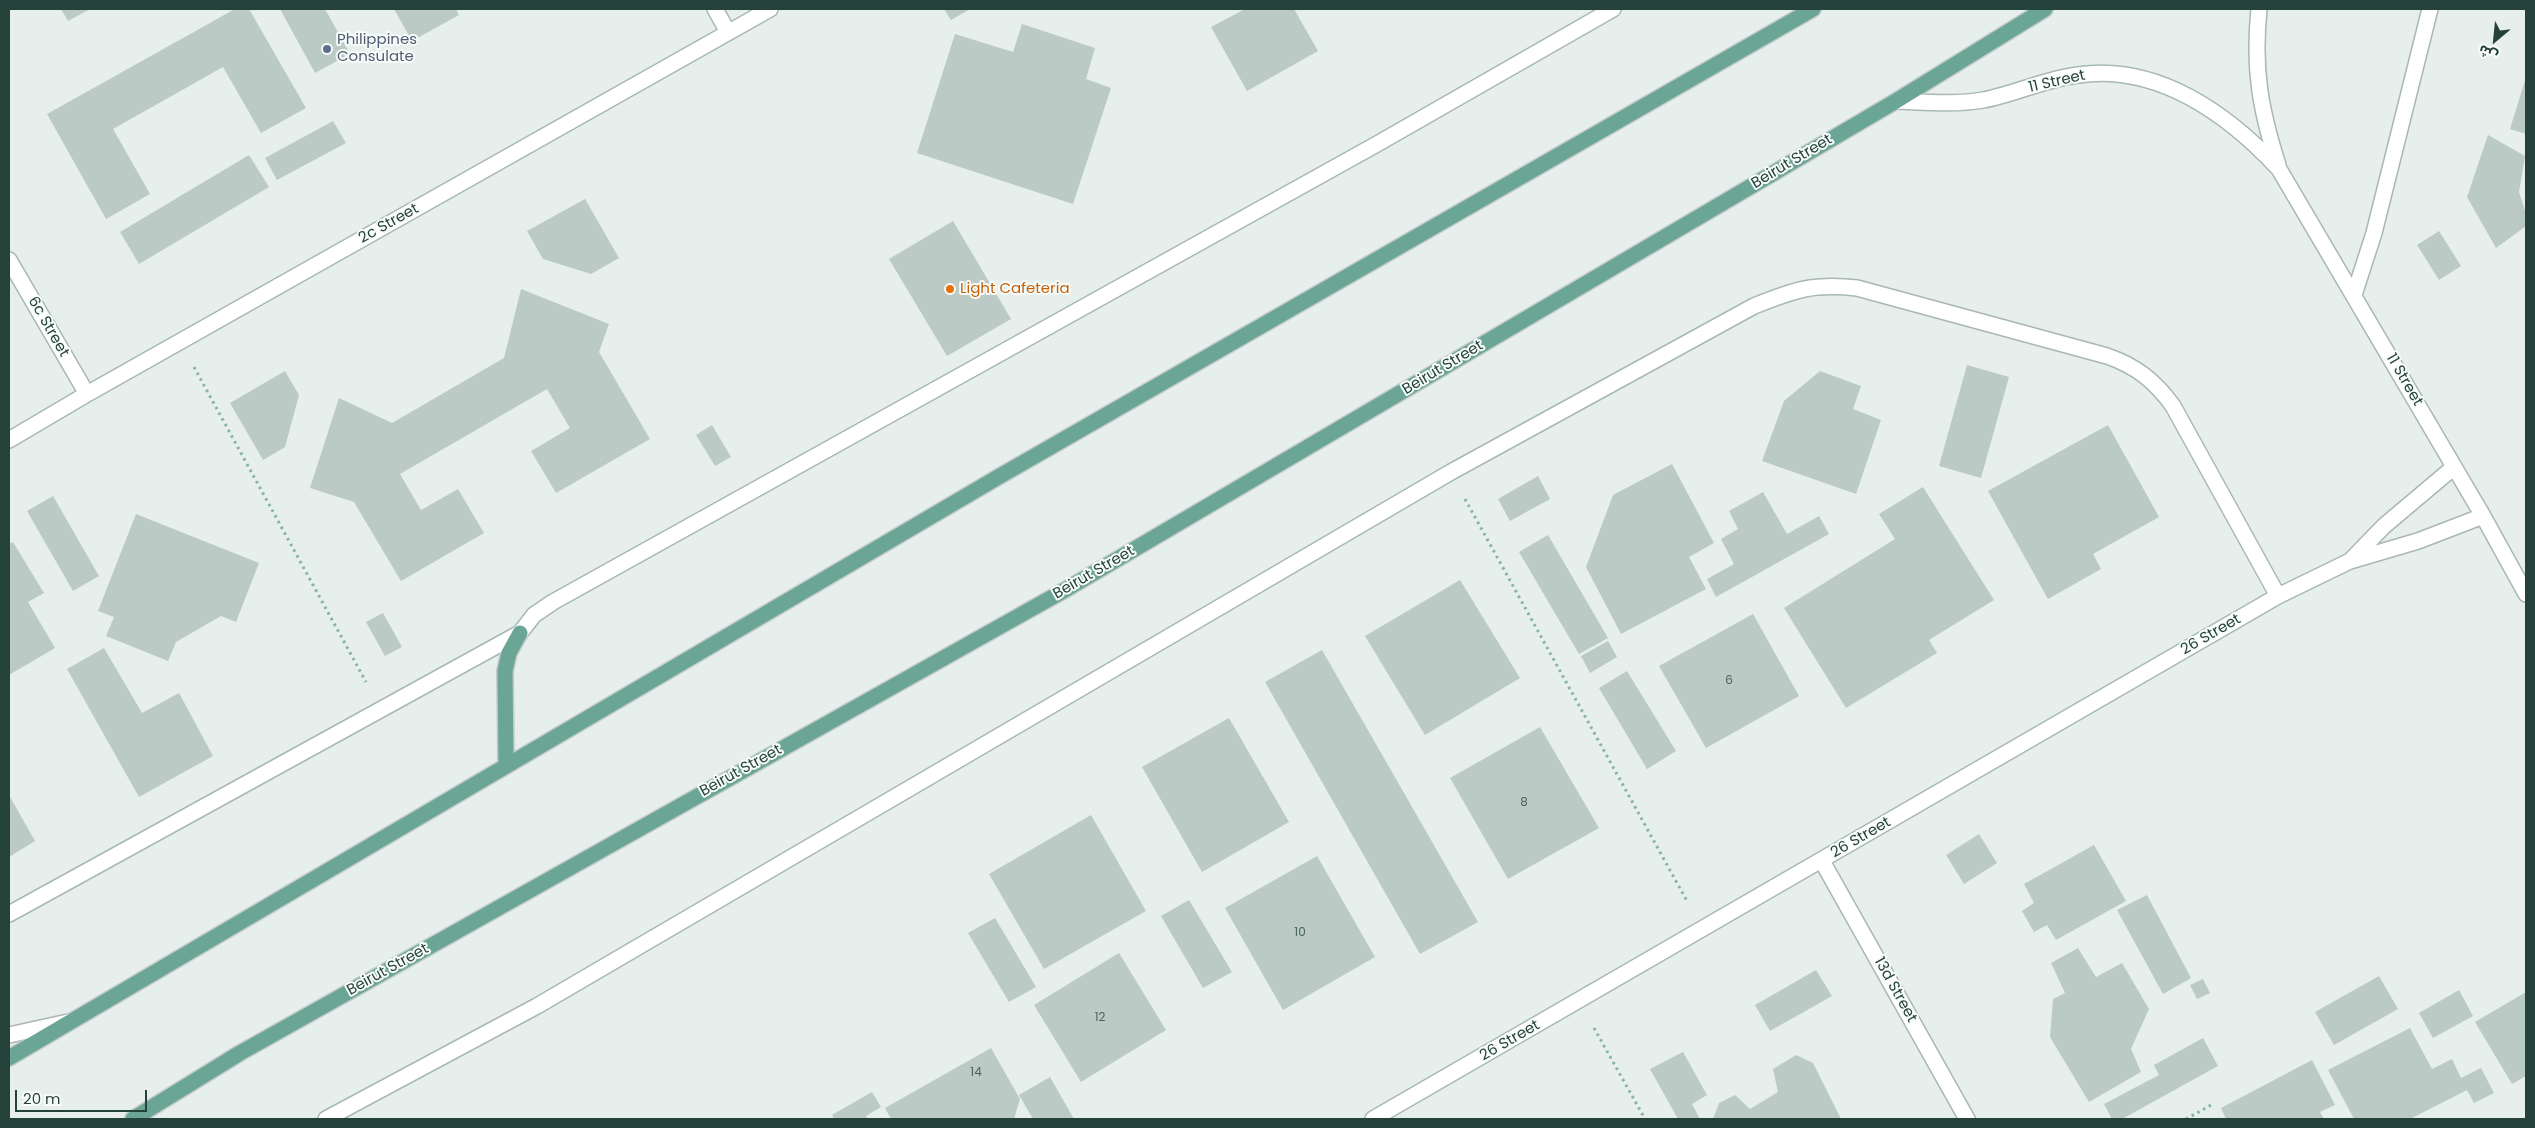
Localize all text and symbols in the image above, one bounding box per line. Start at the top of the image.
north arrow [2470,15,2520,65]
place label: Philippines Consulate [337,31,417,66]
text: ش [2475,40,2501,67]
marker: Philippines Consulate [321,43,333,55]
street label: 11 Street [2027,67,2087,97]
street label: Beirut Street [1748,131,1836,193]
street label: 2c Street [356,200,422,248]
place label: Light Cafeteria [960,280,1070,298]
marker: Light Cafeteria [944,283,956,295]
street label: 6c Street [24,294,72,360]
street label: Beirut Street [1399,337,1487,399]
street label: 11 Street [2382,351,2426,409]
street label: Beirut Street [1050,543,1138,603]
street label: 26 Street [2178,611,2244,659]
house number: 6 [1725,674,1733,688]
street label: Beirut Street [697,741,785,801]
house number: 8 [1520,796,1528,810]
street label: 26 Street [1828,814,1894,862]
house number: 10 [1294,926,1306,940]
street label: Beirut Street [344,940,432,1000]
street label: 13d Street [1870,954,1920,1026]
house number: 12 [1095,1011,1105,1025]
street label: 26 Street [1477,1017,1543,1065]
house number: 14 [970,1066,982,1080]
scale bar [18,1080,150,1112]
text: 20 m [23,1088,61,1109]

